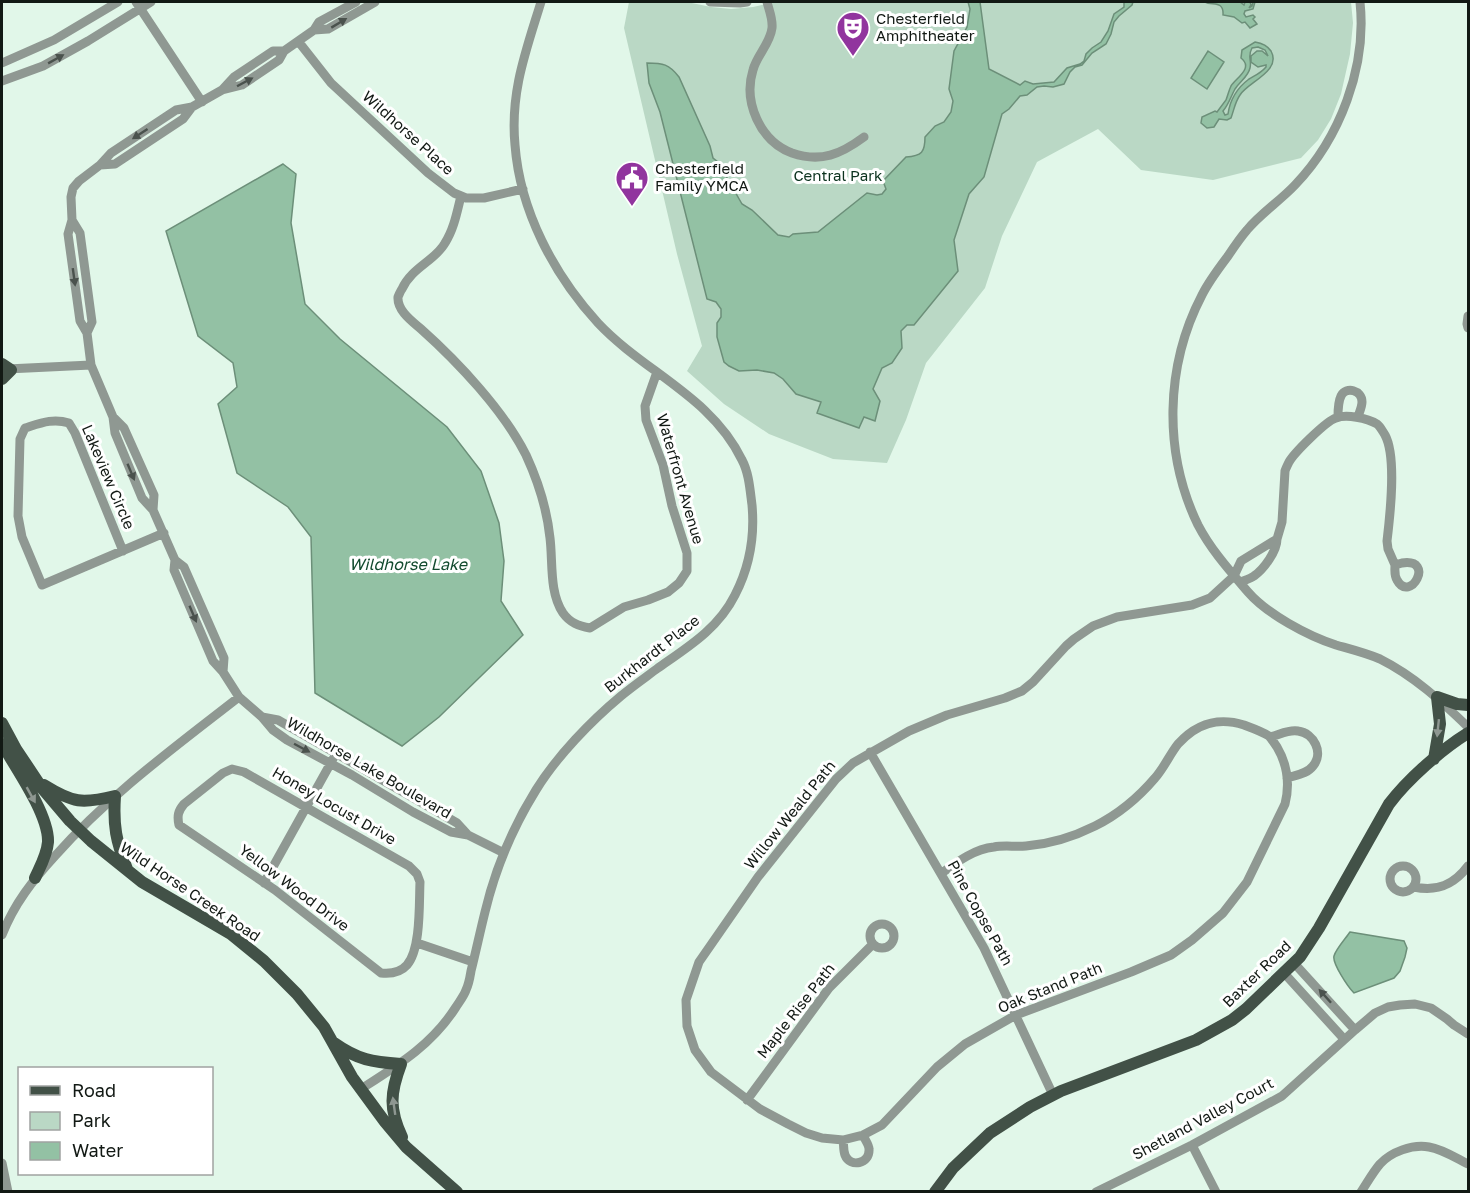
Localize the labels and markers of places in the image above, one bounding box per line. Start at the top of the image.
place label: Chesterfield Amphitheater [876,9,975,44]
theatre icon: Chesterfield Amphitheater [835,10,871,57]
place label: Chesterfield Family YMCA [655,159,749,194]
public building icon: Chesterfield Family YMCA [614,160,650,207]

